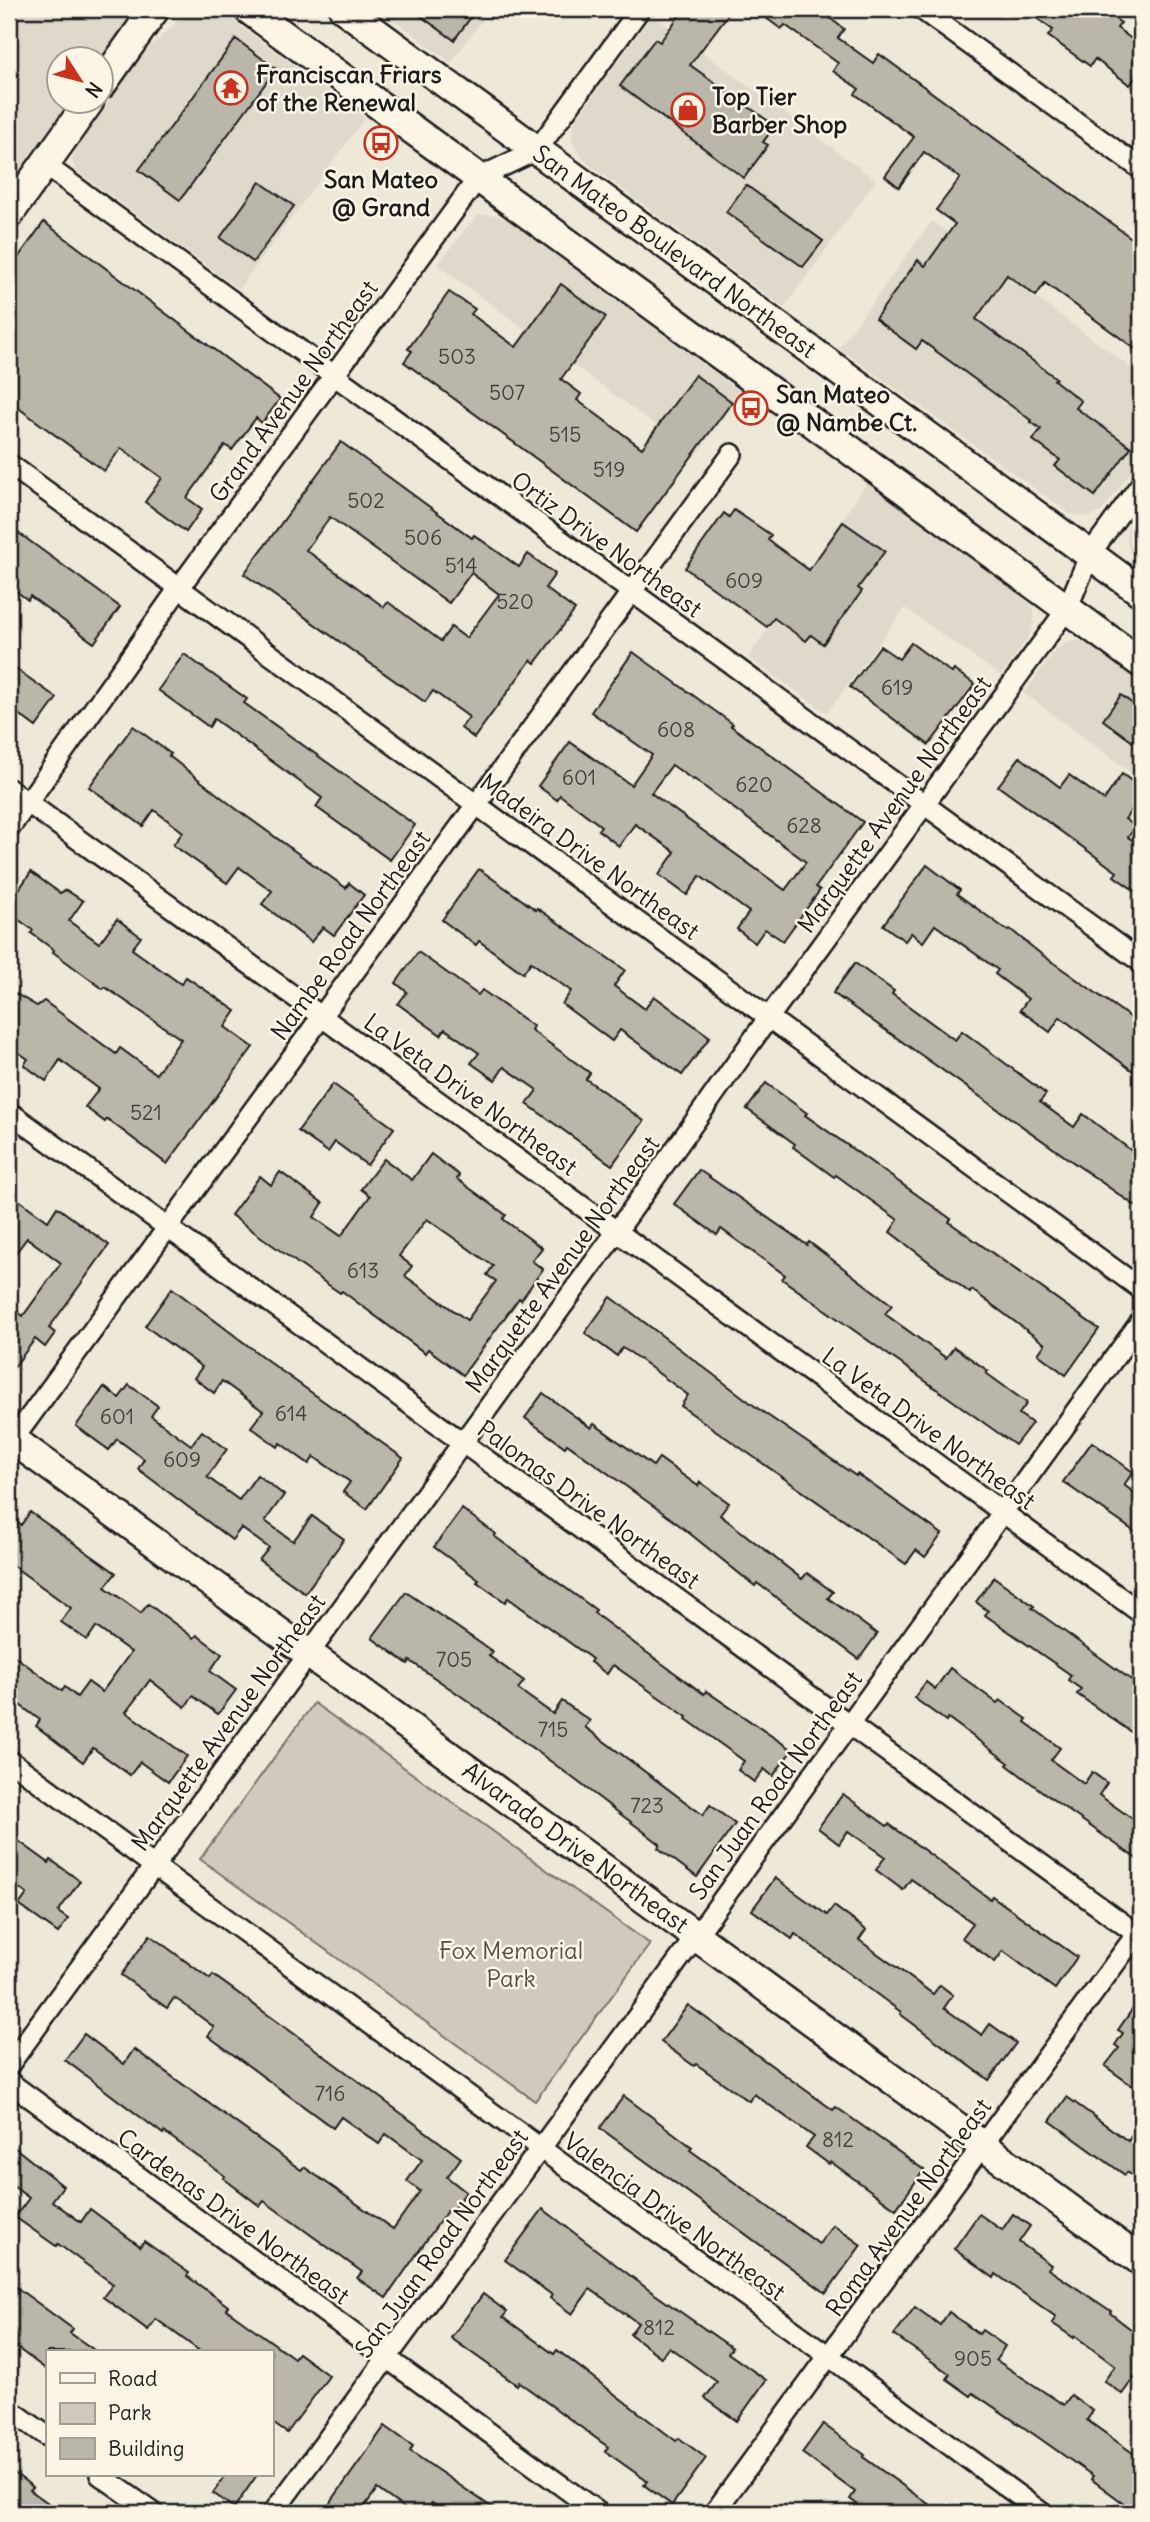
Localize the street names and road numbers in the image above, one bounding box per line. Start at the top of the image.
street label: San Mateo Boulevard Northeast [527,138,823,364]
street label: Grand Avenue Northeast [202,274,384,508]
street label: Ortiz Drive Northeast [506,465,708,623]
street label: Marquette Avenue Northeast [791,670,997,938]
street label: Madeira Drive Northeast [474,766,706,946]
street label: Nambe Road Northeast [264,824,436,1046]
street label: La Veta Drive Northeast [358,1006,584,1182]
street label: Marquette Avenue Northeast [459,1130,665,1398]
street label: La Veta Drive Northeast [816,1340,1042,1516]
street label: Palomas Drive Northeast [472,1413,706,1595]
street label: Marquette Avenue Northeast [125,1588,331,1856]
street label: San Juan Road Northeast [682,1665,868,1905]
street label: Alvarado Drive Northeast [457,1755,695,1939]
street label: Roma Avenue Northeast [819,2092,997,2322]
street label: Cardenas Drive Northeast [112,2122,356,2310]
street label: San Juan Road Northeast [348,2123,534,2363]
street label: Valencia Drive Northeast [558,2126,792,2306]

